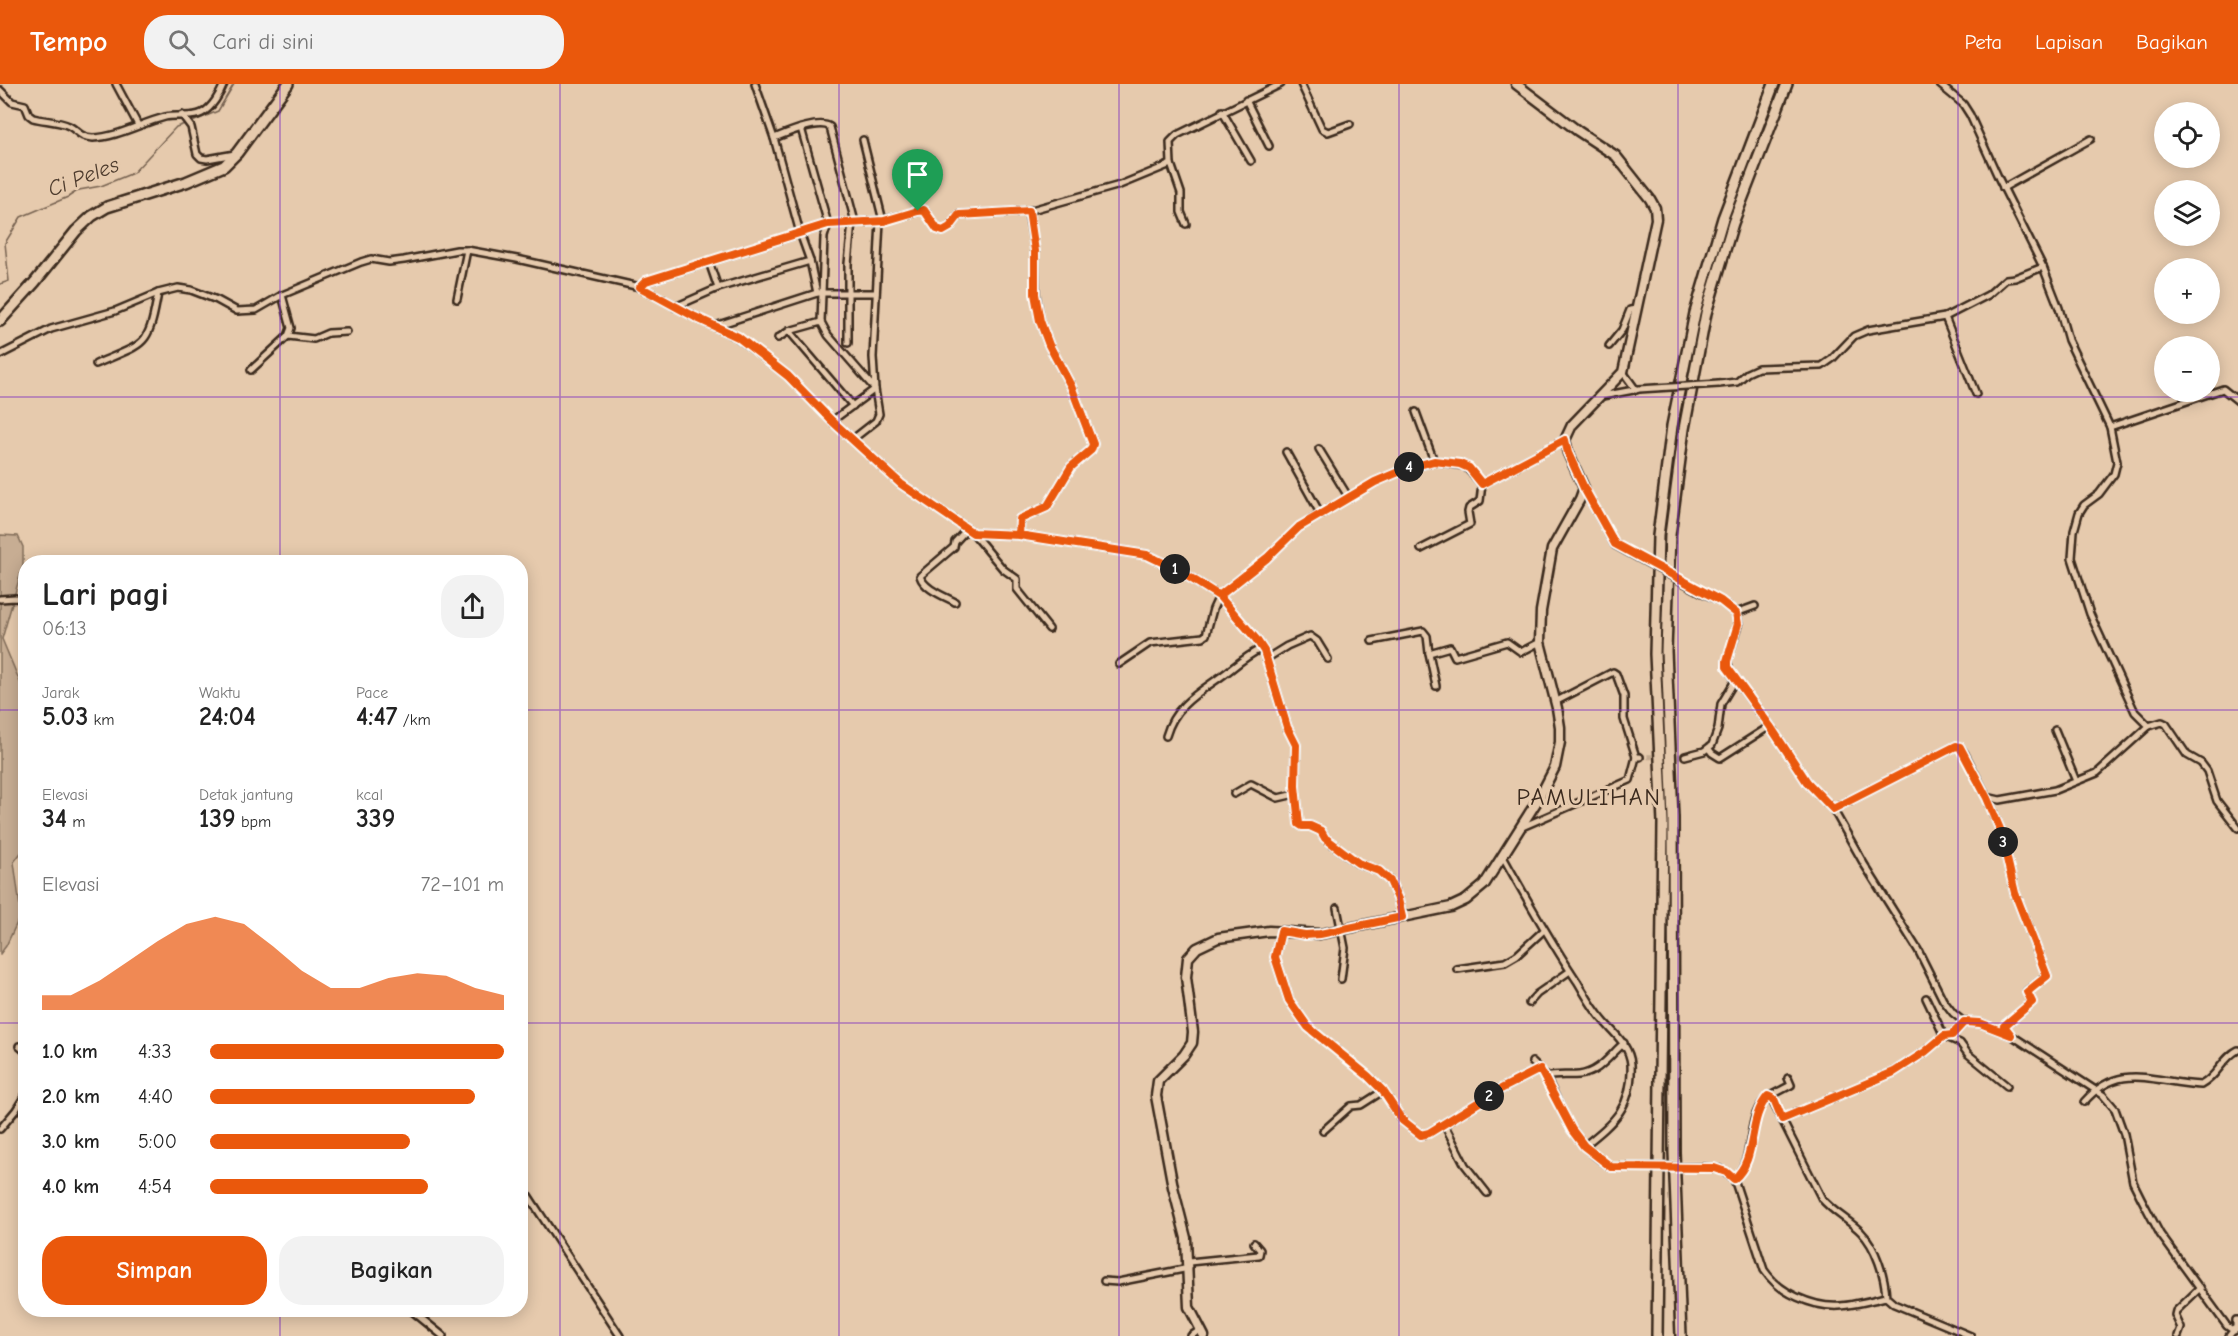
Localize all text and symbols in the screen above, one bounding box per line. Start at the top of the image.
search box [144,15,564,69]
text: Tempo [30,26,108,58]
icon: search [165,26,198,59]
text: Cari di sini [213,29,314,55]
text: Peta [1964,30,2002,54]
text: Lapisan [2035,30,2103,54]
text: Bagikan [2136,30,2208,54]
map controls [2154,102,2220,402]
button: locate [2154,102,2220,168]
pin [892,149,943,211]
water label: Ci Peles [44,151,123,202]
icon: arrive [901,158,934,191]
button: layers [2154,180,2220,246]
button: + [2154,258,2220,324]
button: − [2154,336,2220,402]
pin: 4 [1394,452,1424,482]
text: 4 [1405,458,1413,476]
pin: 1 [1160,554,1190,584]
text: 1 [1172,560,1178,578]
text: Lari pagi [42,575,169,613]
button: share [441,575,504,638]
text: 06:13 [42,617,87,640]
text: Jarak [42,684,80,702]
text: Waktu [199,684,241,702]
text: Pace [356,684,388,702]
text: 5.03 [42,702,88,732]
text: 24:04 [199,702,256,732]
text: 4:47 [356,702,397,732]
text: km [88,711,115,729]
text: /km [397,711,431,729]
district label: PAMULIHAN [1516,783,1662,811]
text: Elevasi [42,786,88,804]
text: Detak jantung [199,786,294,804]
text: kcal [356,786,383,804]
text: 34 [42,804,67,834]
text: 139 [199,804,236,834]
text: 339 [356,804,395,834]
text: m [67,813,86,831]
text: bpm [236,813,271,831]
pin: 3 [1988,827,2018,857]
text: 3 [1999,833,2007,851]
text: Elevasi [42,873,100,896]
text: 72–101 m [421,873,504,896]
text: 1.0 km [42,1040,98,1063]
text: 4:33 [138,1040,172,1063]
pin: 2 [1474,1081,1504,1111]
text: 2.0 km [42,1085,100,1108]
text: 4:40 [138,1085,173,1108]
text: 2 [1485,1087,1493,1105]
text: 3.0 km [42,1130,100,1153]
text: 5:00 [138,1130,177,1153]
text: 4.0 km [42,1175,99,1198]
text: 4:54 [138,1175,172,1198]
button: Simpan [42,1236,267,1305]
button: Bagikan [279,1236,504,1305]

